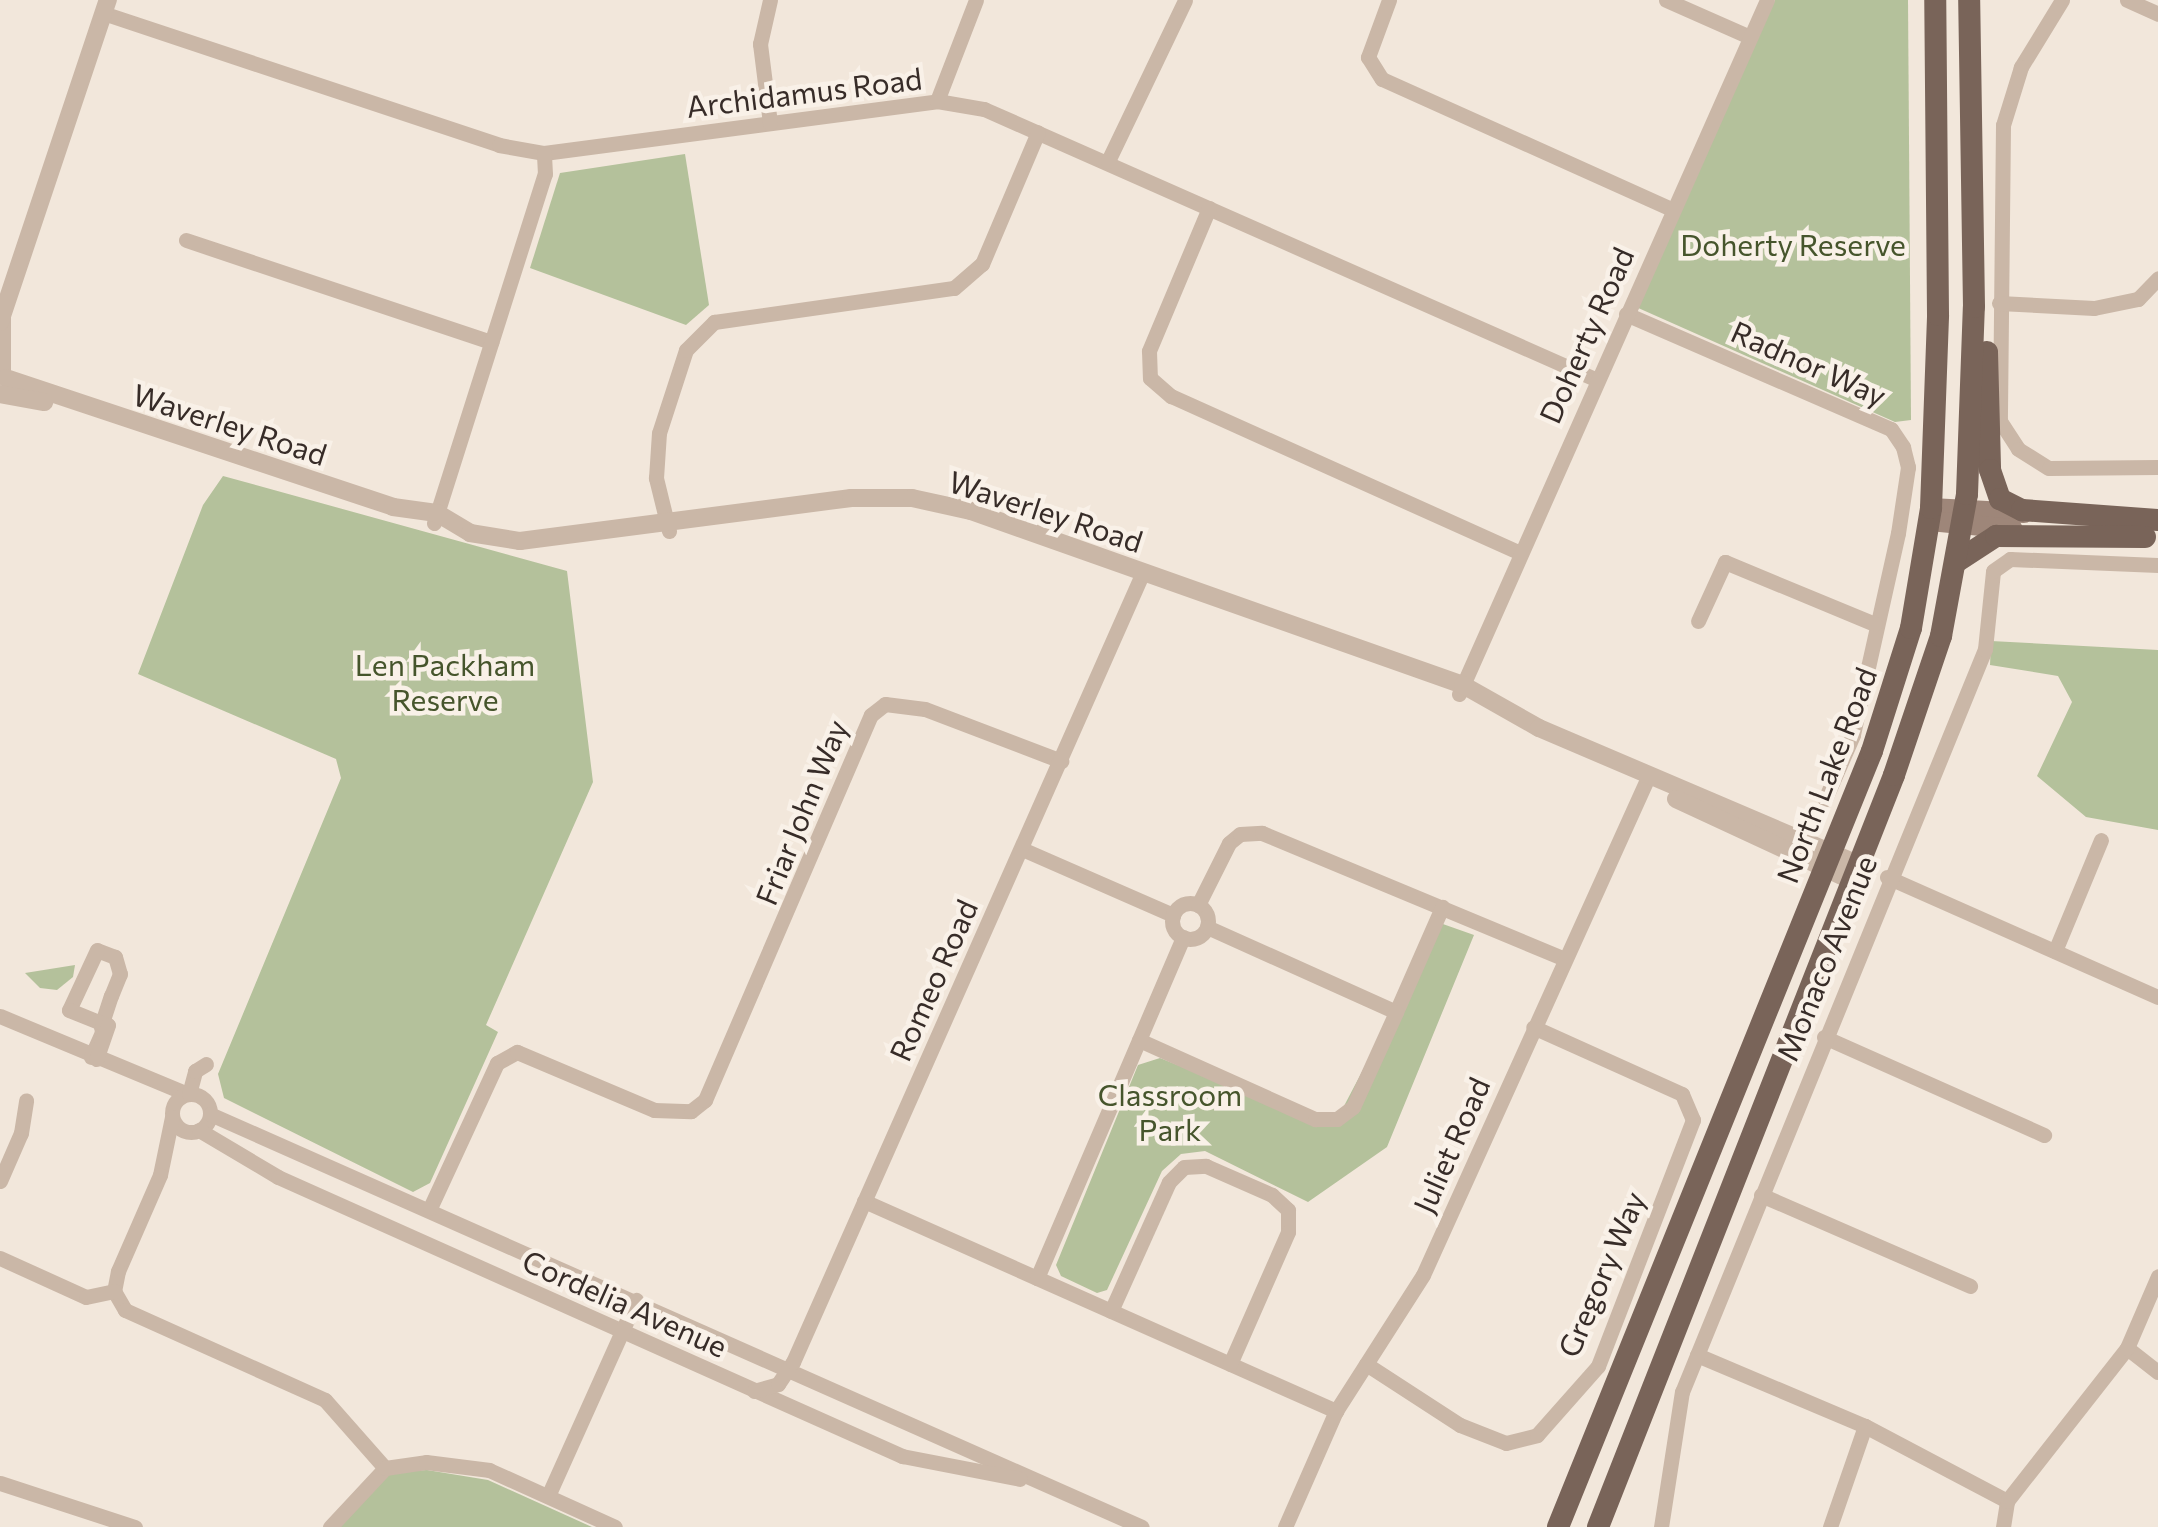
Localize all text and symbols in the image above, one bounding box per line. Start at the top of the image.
street label: Archidamus Road [684,60,924,124]
park label: Doherty Reserve [1680,226,1906,262]
street label: Doherty Road [1531,242,1641,428]
street label: Radnor Way [1726,313,1892,413]
street label: Waverley Road [129,376,331,472]
street label: Waverley Road [945,463,1147,559]
park label: Len Packham Reserve [355,646,535,716]
street label: North Lake Road [1768,662,1884,888]
street label: Friar John Way [747,714,855,910]
street label: Monaco Avenue [1768,850,1884,1066]
street label: Romeo Road [881,894,985,1066]
street label: Juliet Road [1405,1072,1497,1218]
park label: Classroom Park [1098,1076,1242,1146]
street label: Gregory Way [1550,1186,1652,1362]
street label: Cordelia Avenue [517,1242,733,1364]

